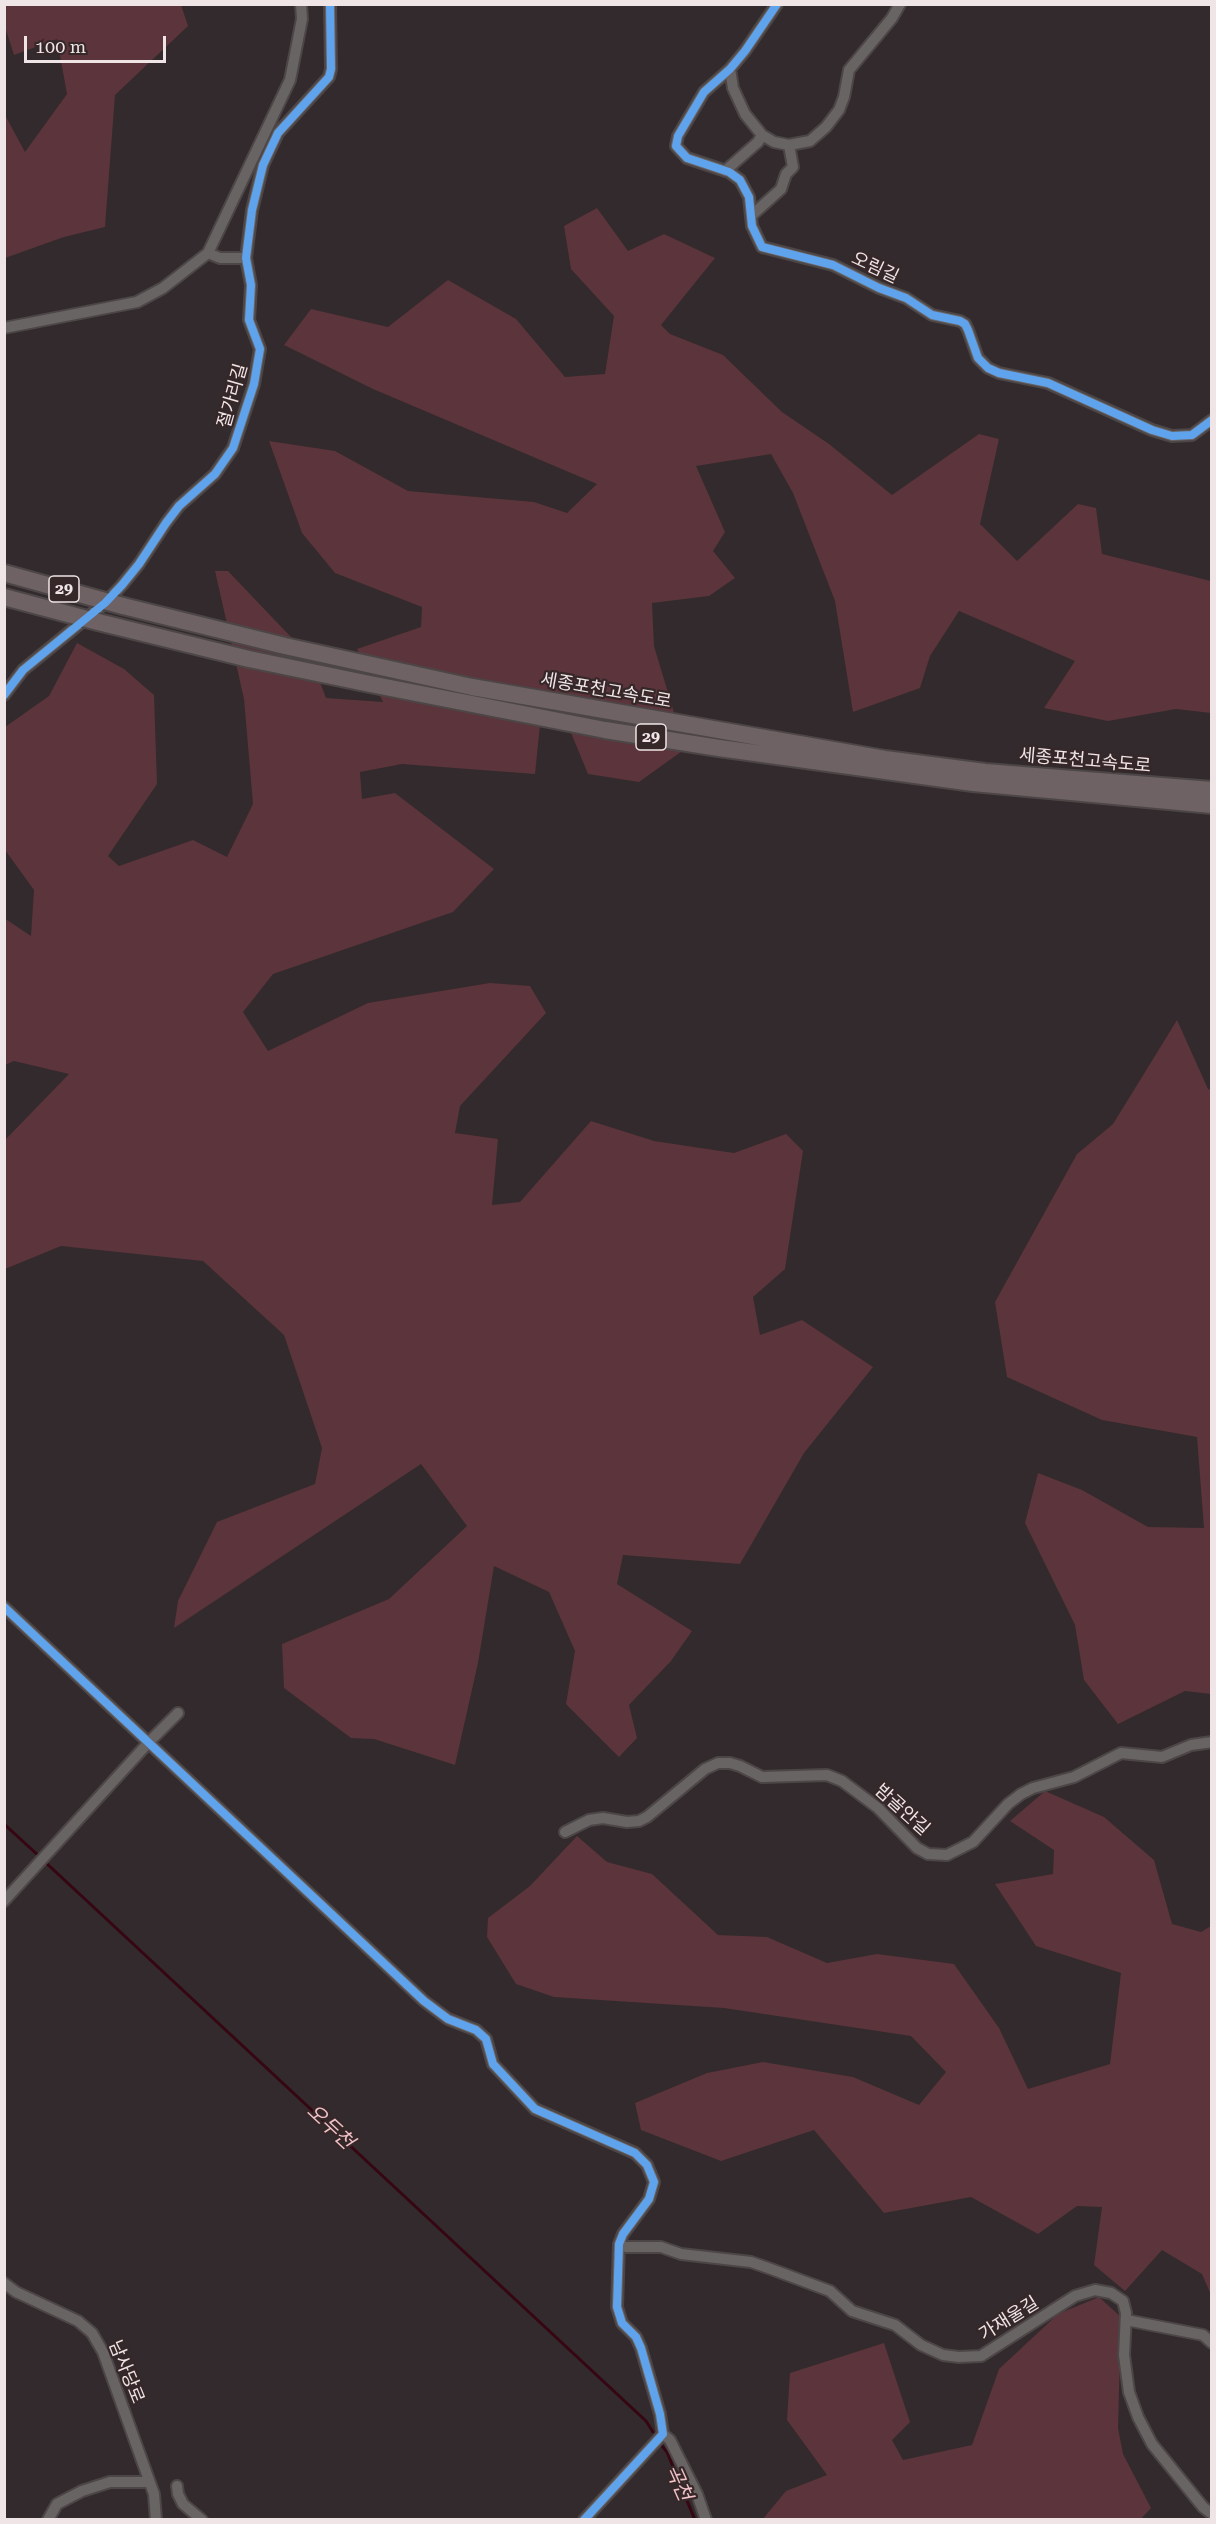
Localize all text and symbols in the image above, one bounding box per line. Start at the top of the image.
scale bar [27,24,170,62]
text: 100 m [35,36,86,57]
street label: 오림길 [848,248,902,288]
street label: 절가리길 [213,361,253,431]
road number: 29 [49,576,79,602]
street label: 세종포천고속도로 [539,669,673,713]
road number: 29 [636,724,666,750]
street label: 세종포천고속도로 [1018,744,1152,778]
street label: 밤골안길 [870,1780,934,1840]
water label: 오두천 [302,2099,358,2155]
street label: 가재울길 [975,2292,1043,2346]
street label: 남사당로 [104,2337,148,2407]
water label: 곡천 [660,2461,696,2505]

